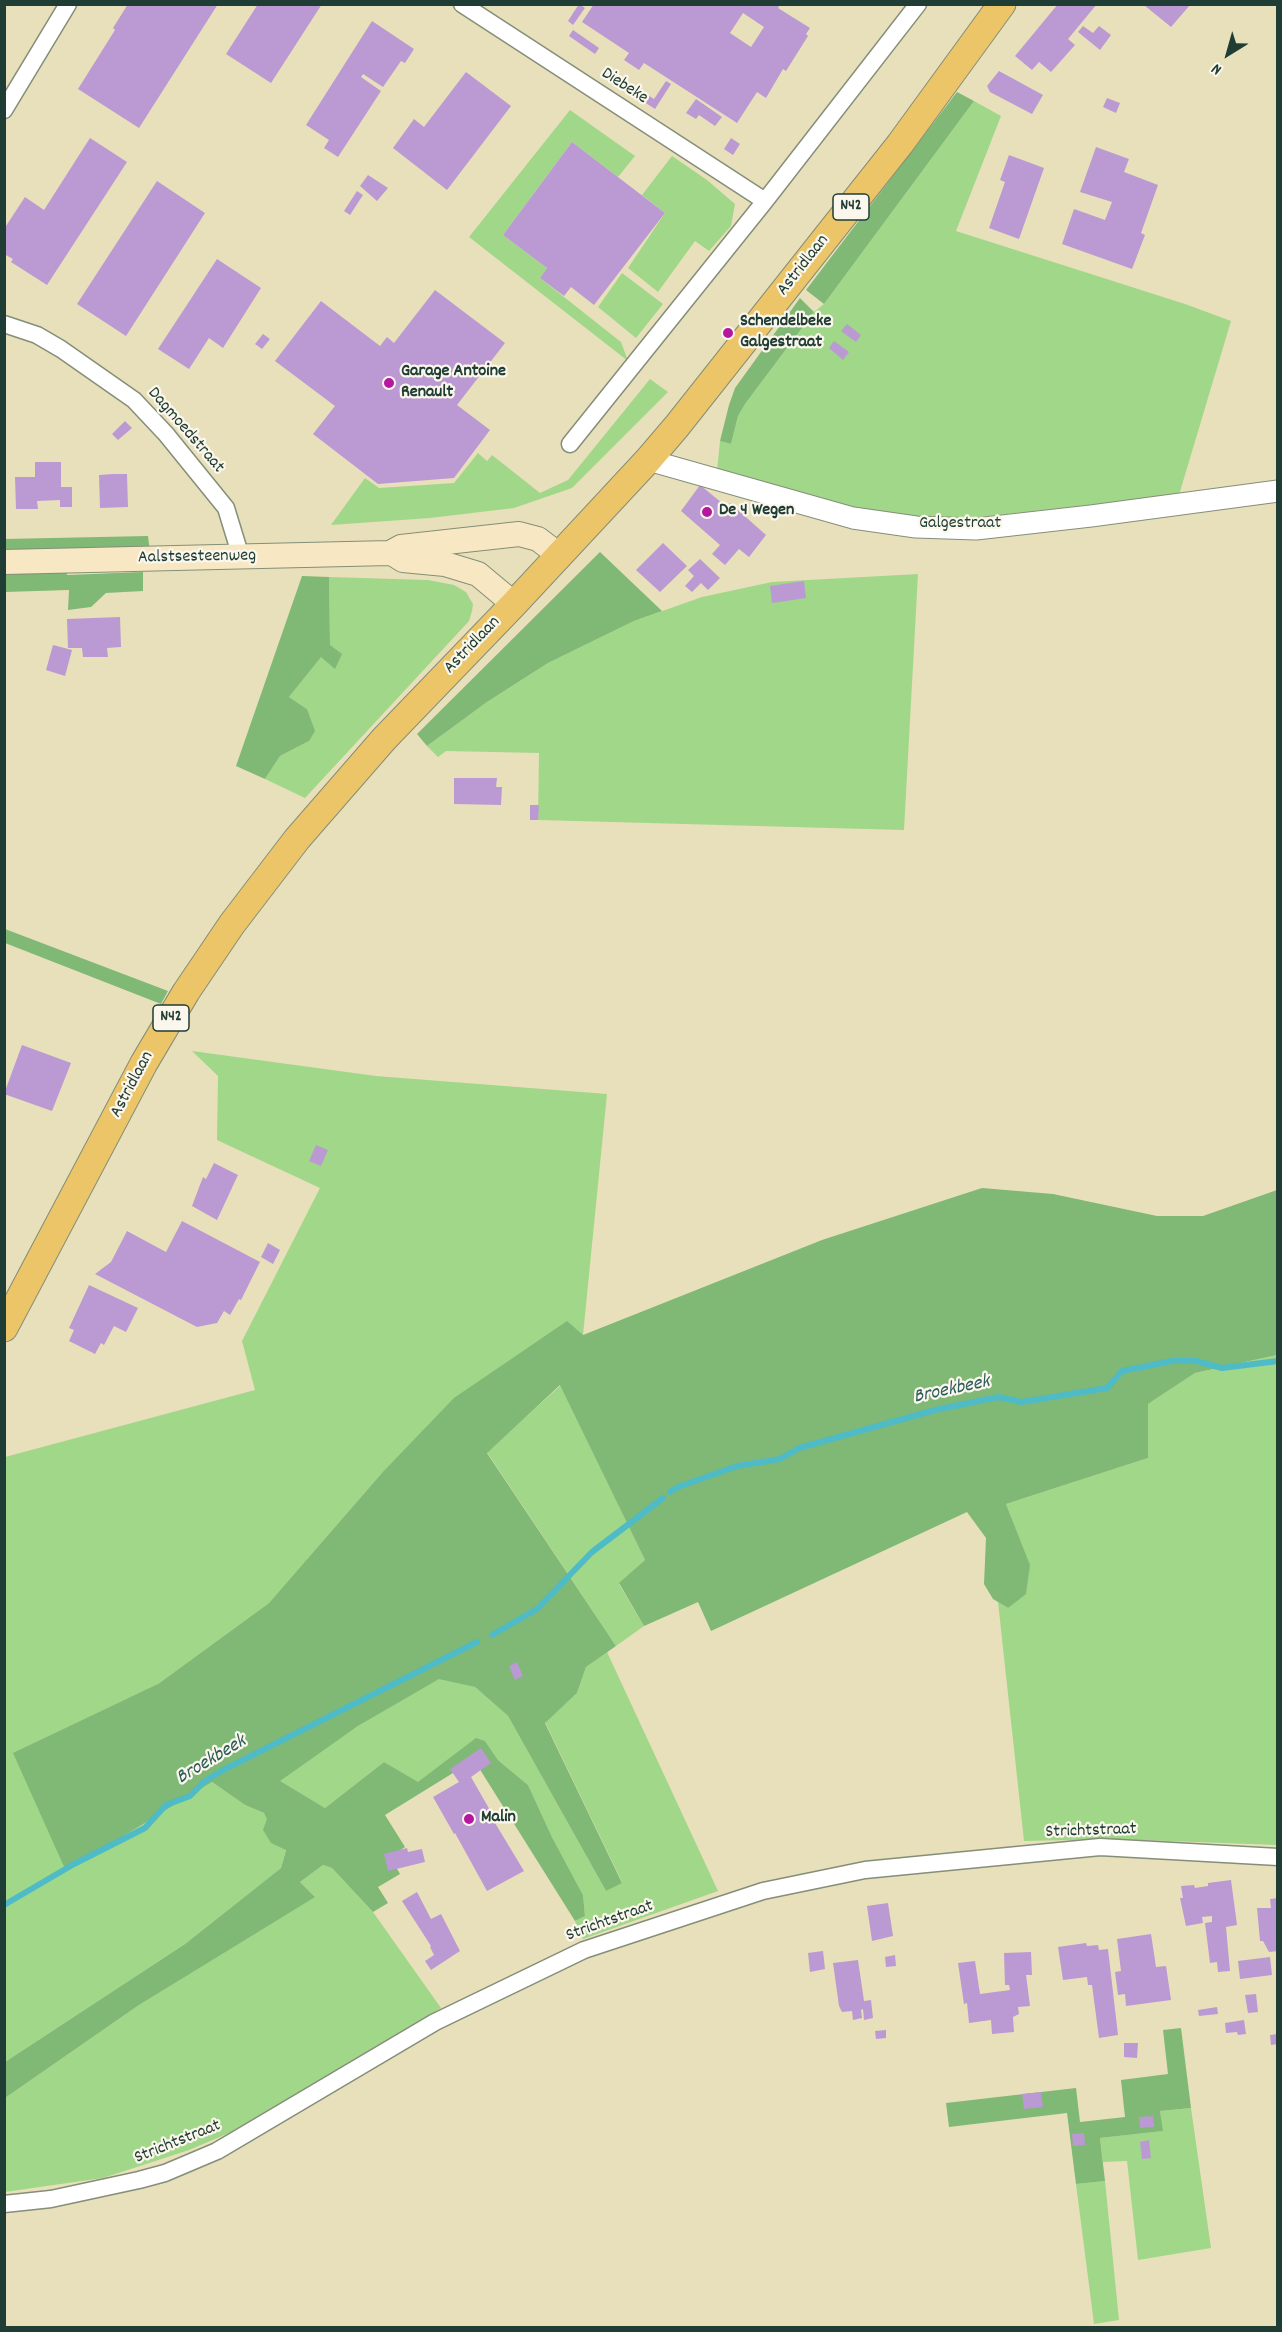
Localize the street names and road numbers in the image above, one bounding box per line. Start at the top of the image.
street label: Diebeke [597,64,651,110]
road number: N42 [833,194,869,220]
street label: Astridlaan [773,231,835,301]
street label: Dagmoedstraat [142,384,228,478]
street label: Galgestraat [919,514,1001,536]
street label: Aalstsesteenweg [138,546,256,570]
street label: Astridlaan [440,613,506,679]
road number: N42 [153,1005,189,1031]
street label: Astridlaan [107,1048,159,1122]
street label: Strichtstraat [1045,1820,1137,1844]
street label: Strichtstraat [564,1896,656,1948]
street label: Strichtstraat [132,2116,224,2170]

